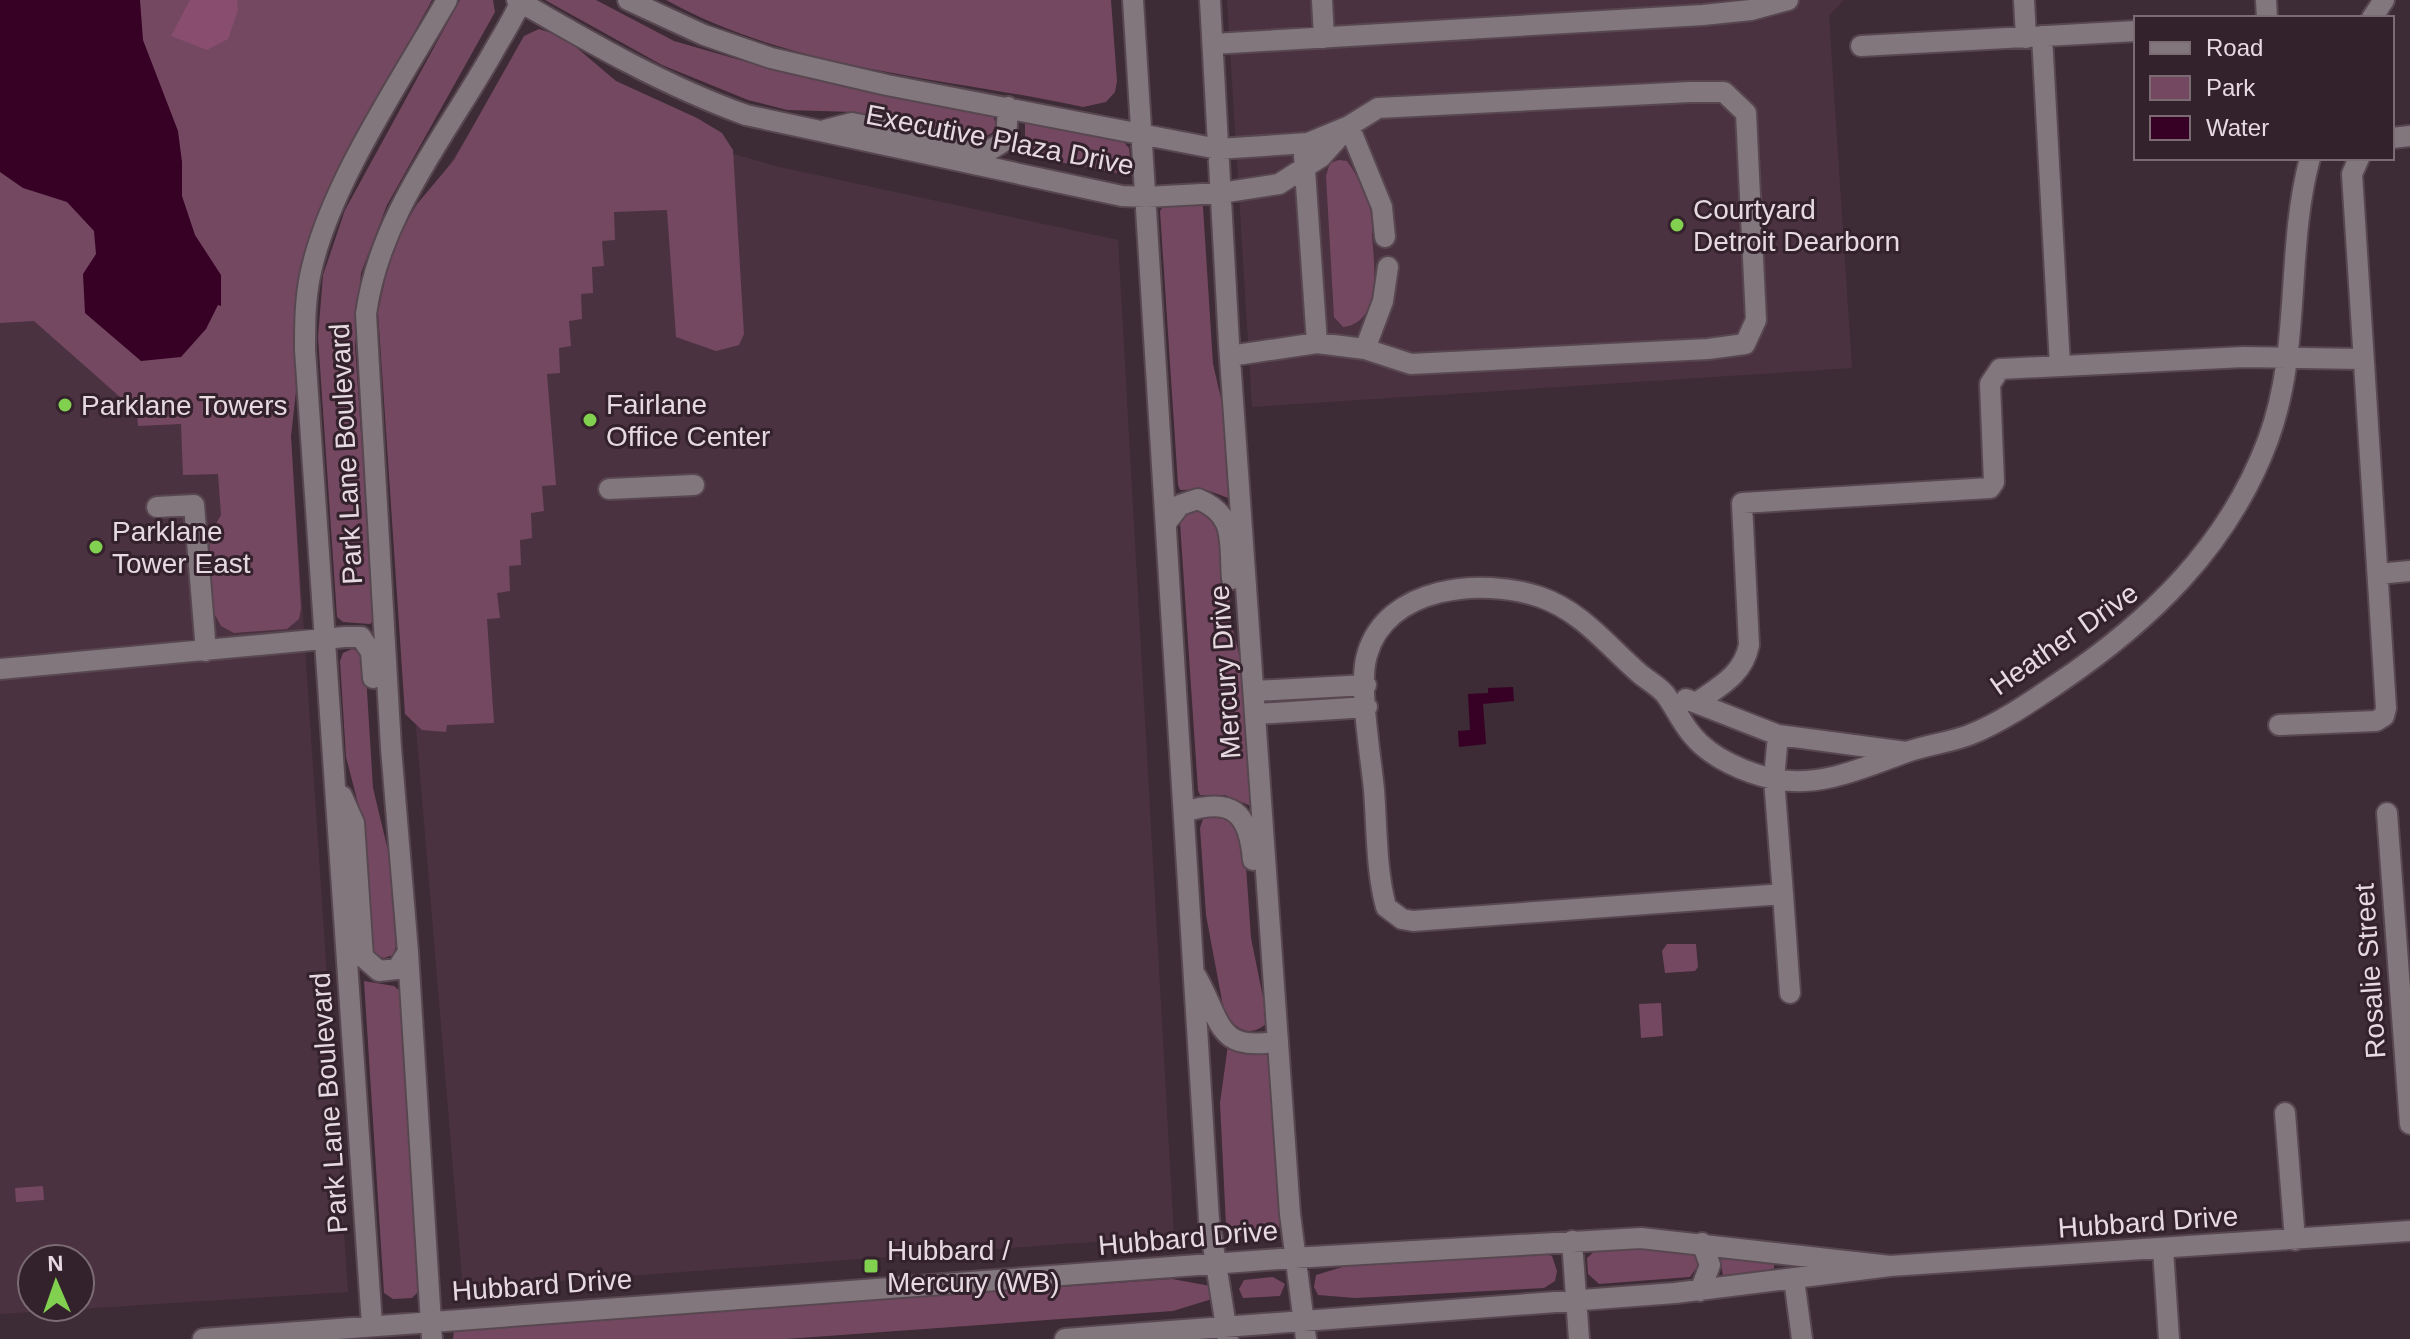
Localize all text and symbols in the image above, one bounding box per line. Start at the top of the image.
legend [2134,16,2394,160]
text: Road [2206,34,2263,61]
text: Park [2206,74,2256,101]
street label: Executive Plaza Drive [863,99,1137,181]
text: Water [2206,114,2269,141]
place label: Courtyard Detroit Dearborn [1693,194,1900,257]
marker: Courtyard Detroit Dearborn [1668,216,1686,234]
street label: Park Lane Boulevard [324,323,368,585]
place label: Fairlane Office Center [606,389,770,452]
place label: Parklane Towers [81,390,287,421]
marker: Parklane Towers [56,396,74,414]
marker: Fairlane Office Center [581,411,599,429]
place label: Parklane Tower East [112,516,251,579]
marker: Parklane Tower East [87,538,105,556]
street label: Heather Drive [1984,577,2144,701]
street label: Mercury Drive [1203,584,1247,760]
street label: Rosalie Street [2348,882,2392,1060]
street label: Park Lane Boulevard [304,971,354,1235]
street label: Hubbard Drive [2057,1200,2239,1244]
street label: Hubbard Drive [1097,1215,1279,1261]
place label: Hubbard / Mercury (WB) [887,1235,1060,1298]
north arrow [16,1243,96,1323]
text: N [47,1251,64,1276]
marker: Hubbard / Mercury (WB) [862,1257,880,1275]
street label: Hubbard Drive [451,1263,633,1307]

